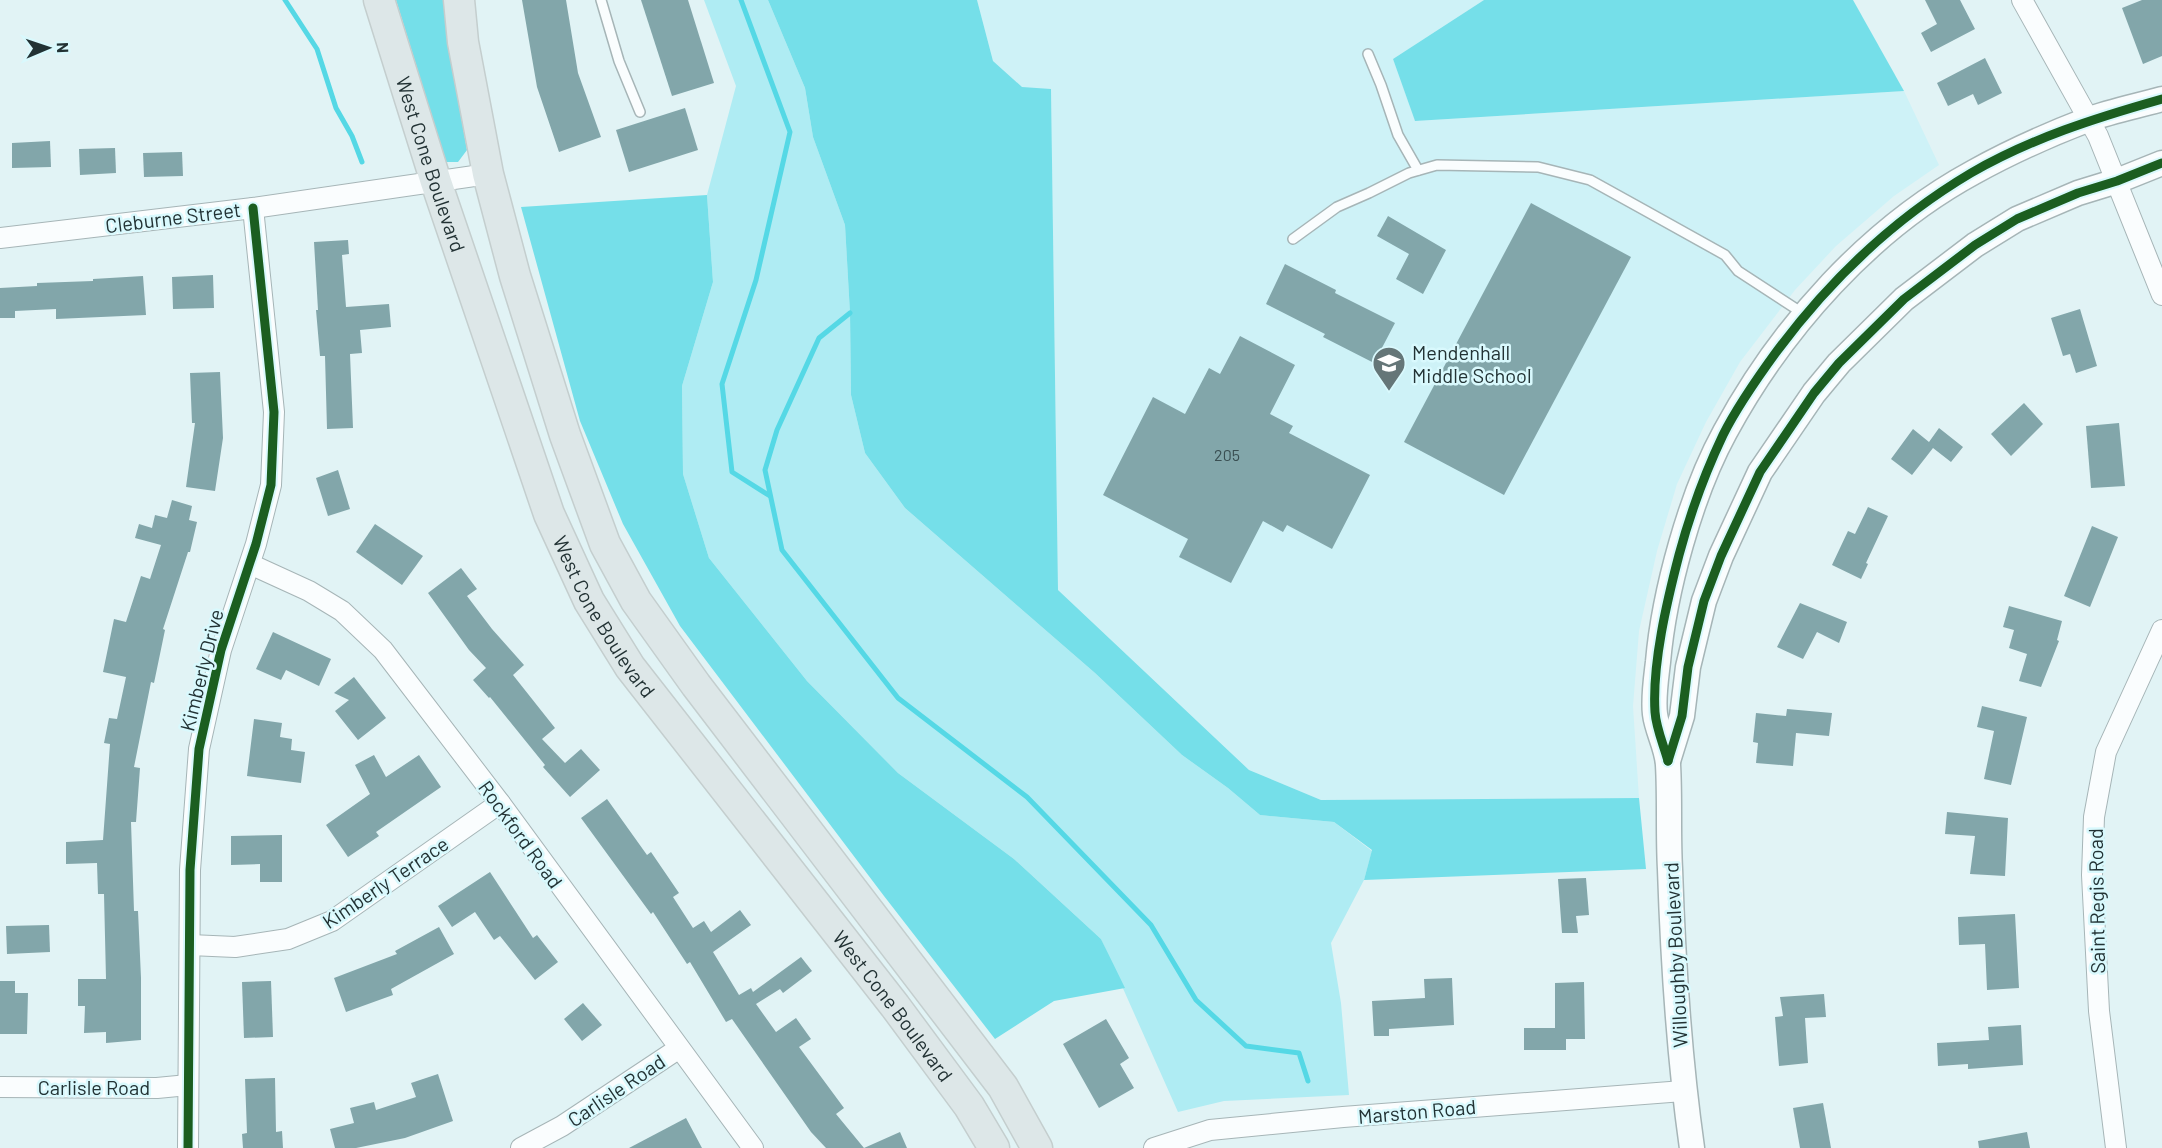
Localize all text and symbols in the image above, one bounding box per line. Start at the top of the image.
north arrow [18,18,78,78]
text: N [54,42,73,53]
street label: West Cone Boulevard [392,73,471,255]
street label: Cleburne Street [104,197,242,237]
place label: Mendenhall Middle School [1412,340,1532,387]
school or university icon: Mendenhall Middle School [1371,345,1407,392]
house number: 205 [1214,445,1240,464]
street label: West Cone Boulevard [549,532,661,702]
street label: Kimberly Drive [174,606,228,734]
street label: Rockford Road [474,776,568,892]
street label: Saint Regis Road [2083,828,2109,974]
street label: Kimberly Terrace [317,831,453,933]
street label: Willoughby Boulevard [1658,862,1692,1048]
street label: West Cone Boulevard [828,926,958,1086]
street label: Carlisle Road [563,1049,669,1131]
street label: Carlisle Road [38,1075,150,1099]
street label: Marston Road [1357,1094,1477,1128]

